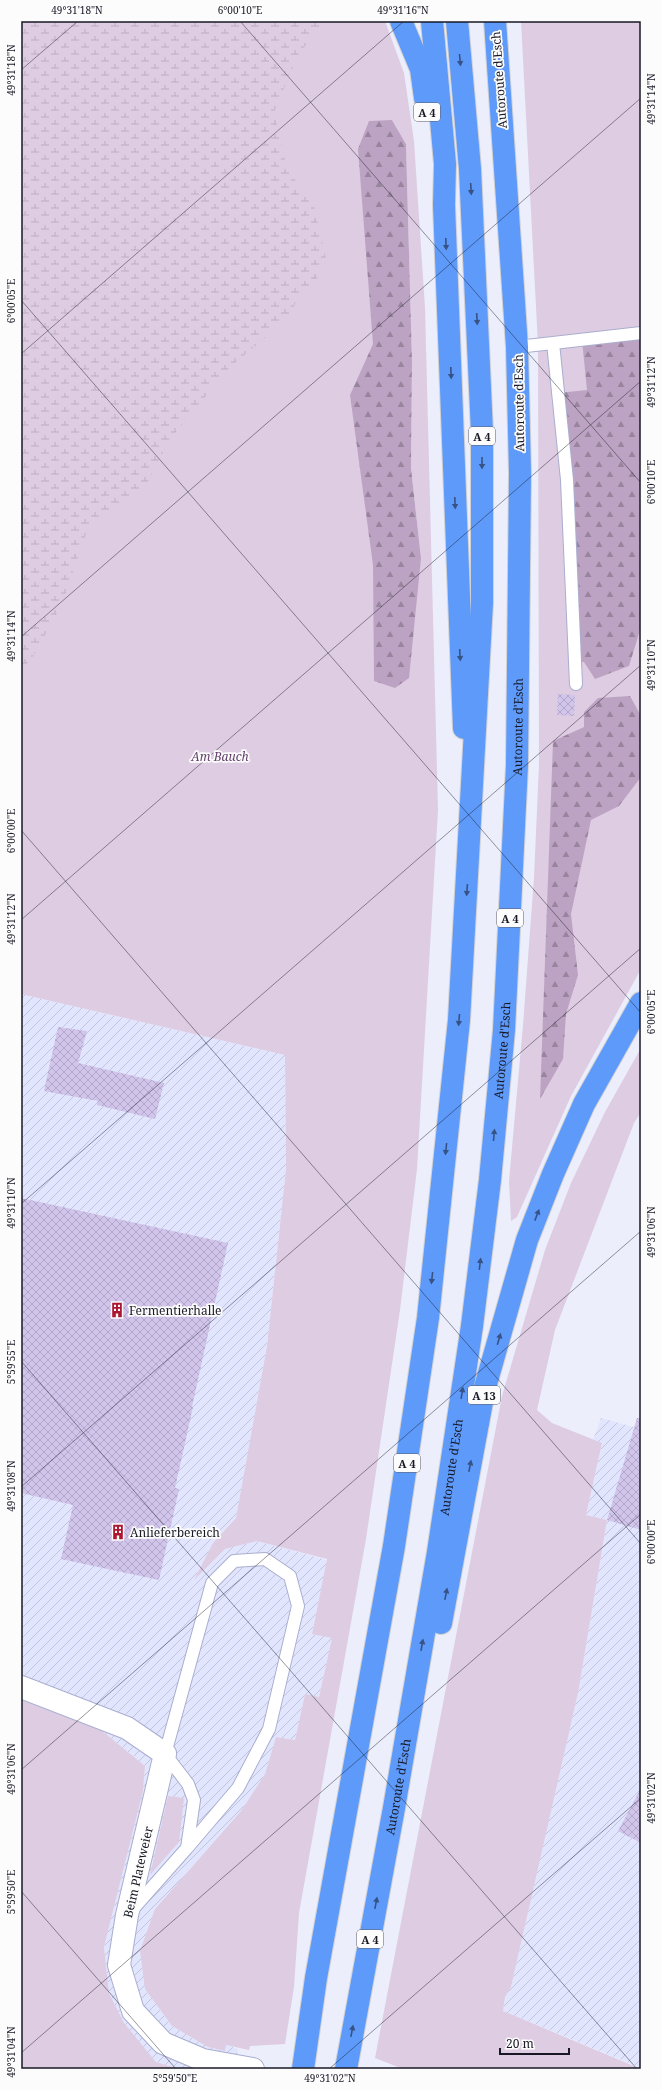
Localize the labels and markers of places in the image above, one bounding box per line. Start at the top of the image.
building icon: Fermentierhalle [108,1301,126,1319]
place label: Fermentierhalle [129,1302,222,1319]
building icon: Anlieferbereich [109,1523,127,1541]
place label: Anlieferbereich [130,1524,220,1541]

